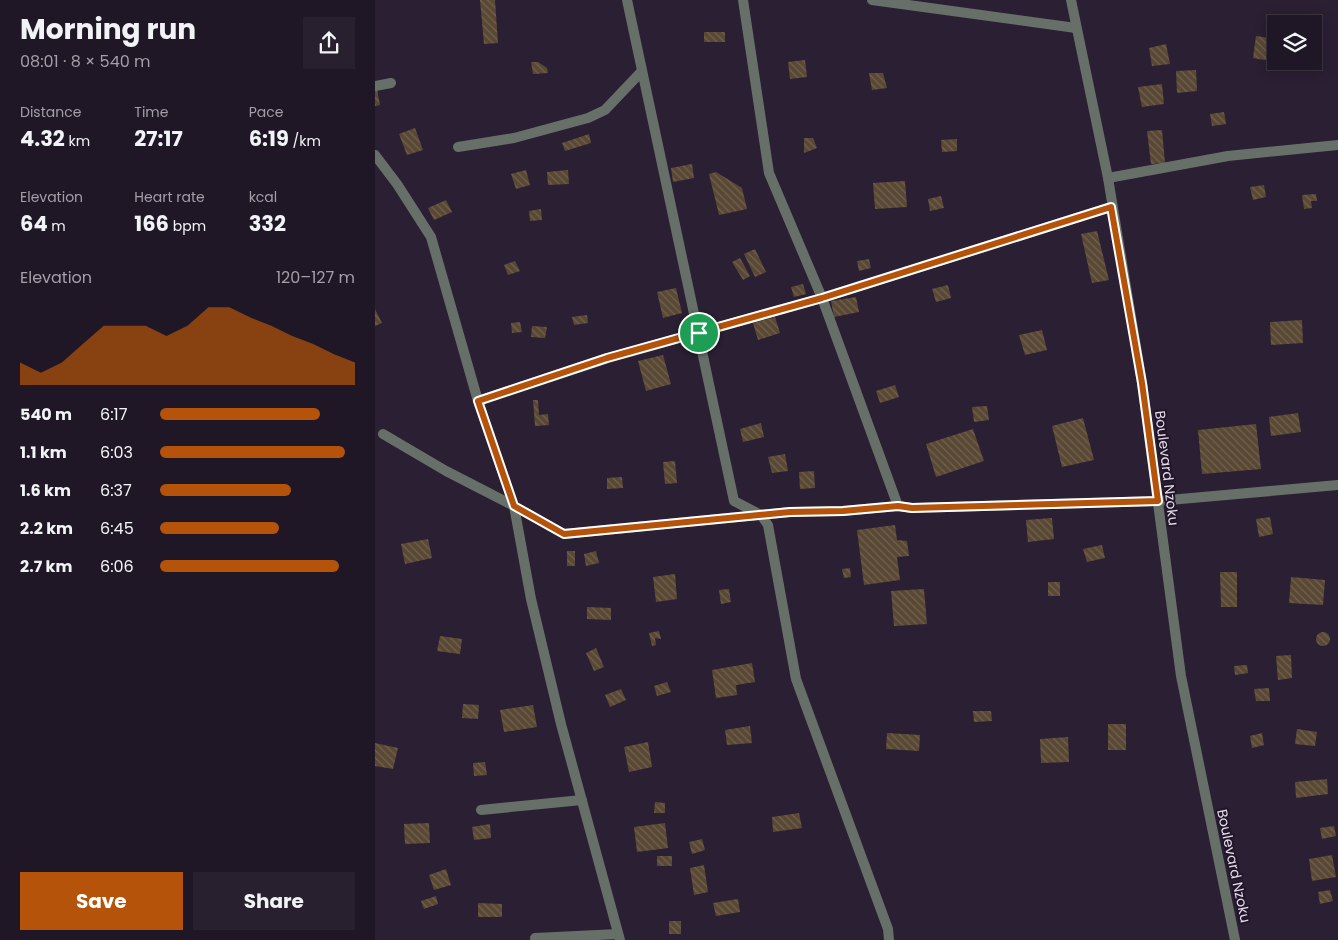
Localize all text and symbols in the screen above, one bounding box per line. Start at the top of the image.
text: Morning run [20,10,196,49]
map controls [1267,15,1322,70]
button: layers [1267,15,1322,70]
button: share [303,17,355,69]
text: 08:01 · 8 × 540 m [20,50,151,73]
text: Distance [20,102,81,122]
text: Time [134,102,168,122]
text: Pace [249,102,283,122]
text: 4.32 [20,124,65,153]
text: 27:17 [134,124,183,153]
text: 6:19 [249,124,289,153]
text: km [65,131,90,151]
text: /km [289,131,321,151]
text: Elevation [20,187,83,207]
text: Heart rate [134,187,205,207]
text: kcal [249,187,277,207]
text: 64 [20,209,48,238]
text: 166 [134,209,169,238]
text: 332 [249,209,286,238]
text: m [48,216,66,236]
text: bpm [169,216,206,236]
text: Elevation [20,266,92,289]
text: 120–127 m [276,266,355,289]
pin [678,312,720,354]
icon: arrive [685,319,713,347]
text: 540 m [20,403,72,426]
text: 6:17 [100,403,127,426]
street label: Boulevard Nzoku [1150,409,1184,527]
text: 1.1 km [20,441,67,464]
text: 6:03 [100,441,133,464]
text: 1.6 km [20,479,71,502]
text: 6:37 [100,479,132,502]
text: 2.2 km [20,517,73,540]
text: 6:45 [100,517,134,540]
text: 2.7 km [20,555,72,578]
text: 6:06 [100,555,134,578]
street label: Boulevard Nzoku [1212,807,1256,925]
button: Save [20,872,183,930]
button: Share [193,872,355,930]

